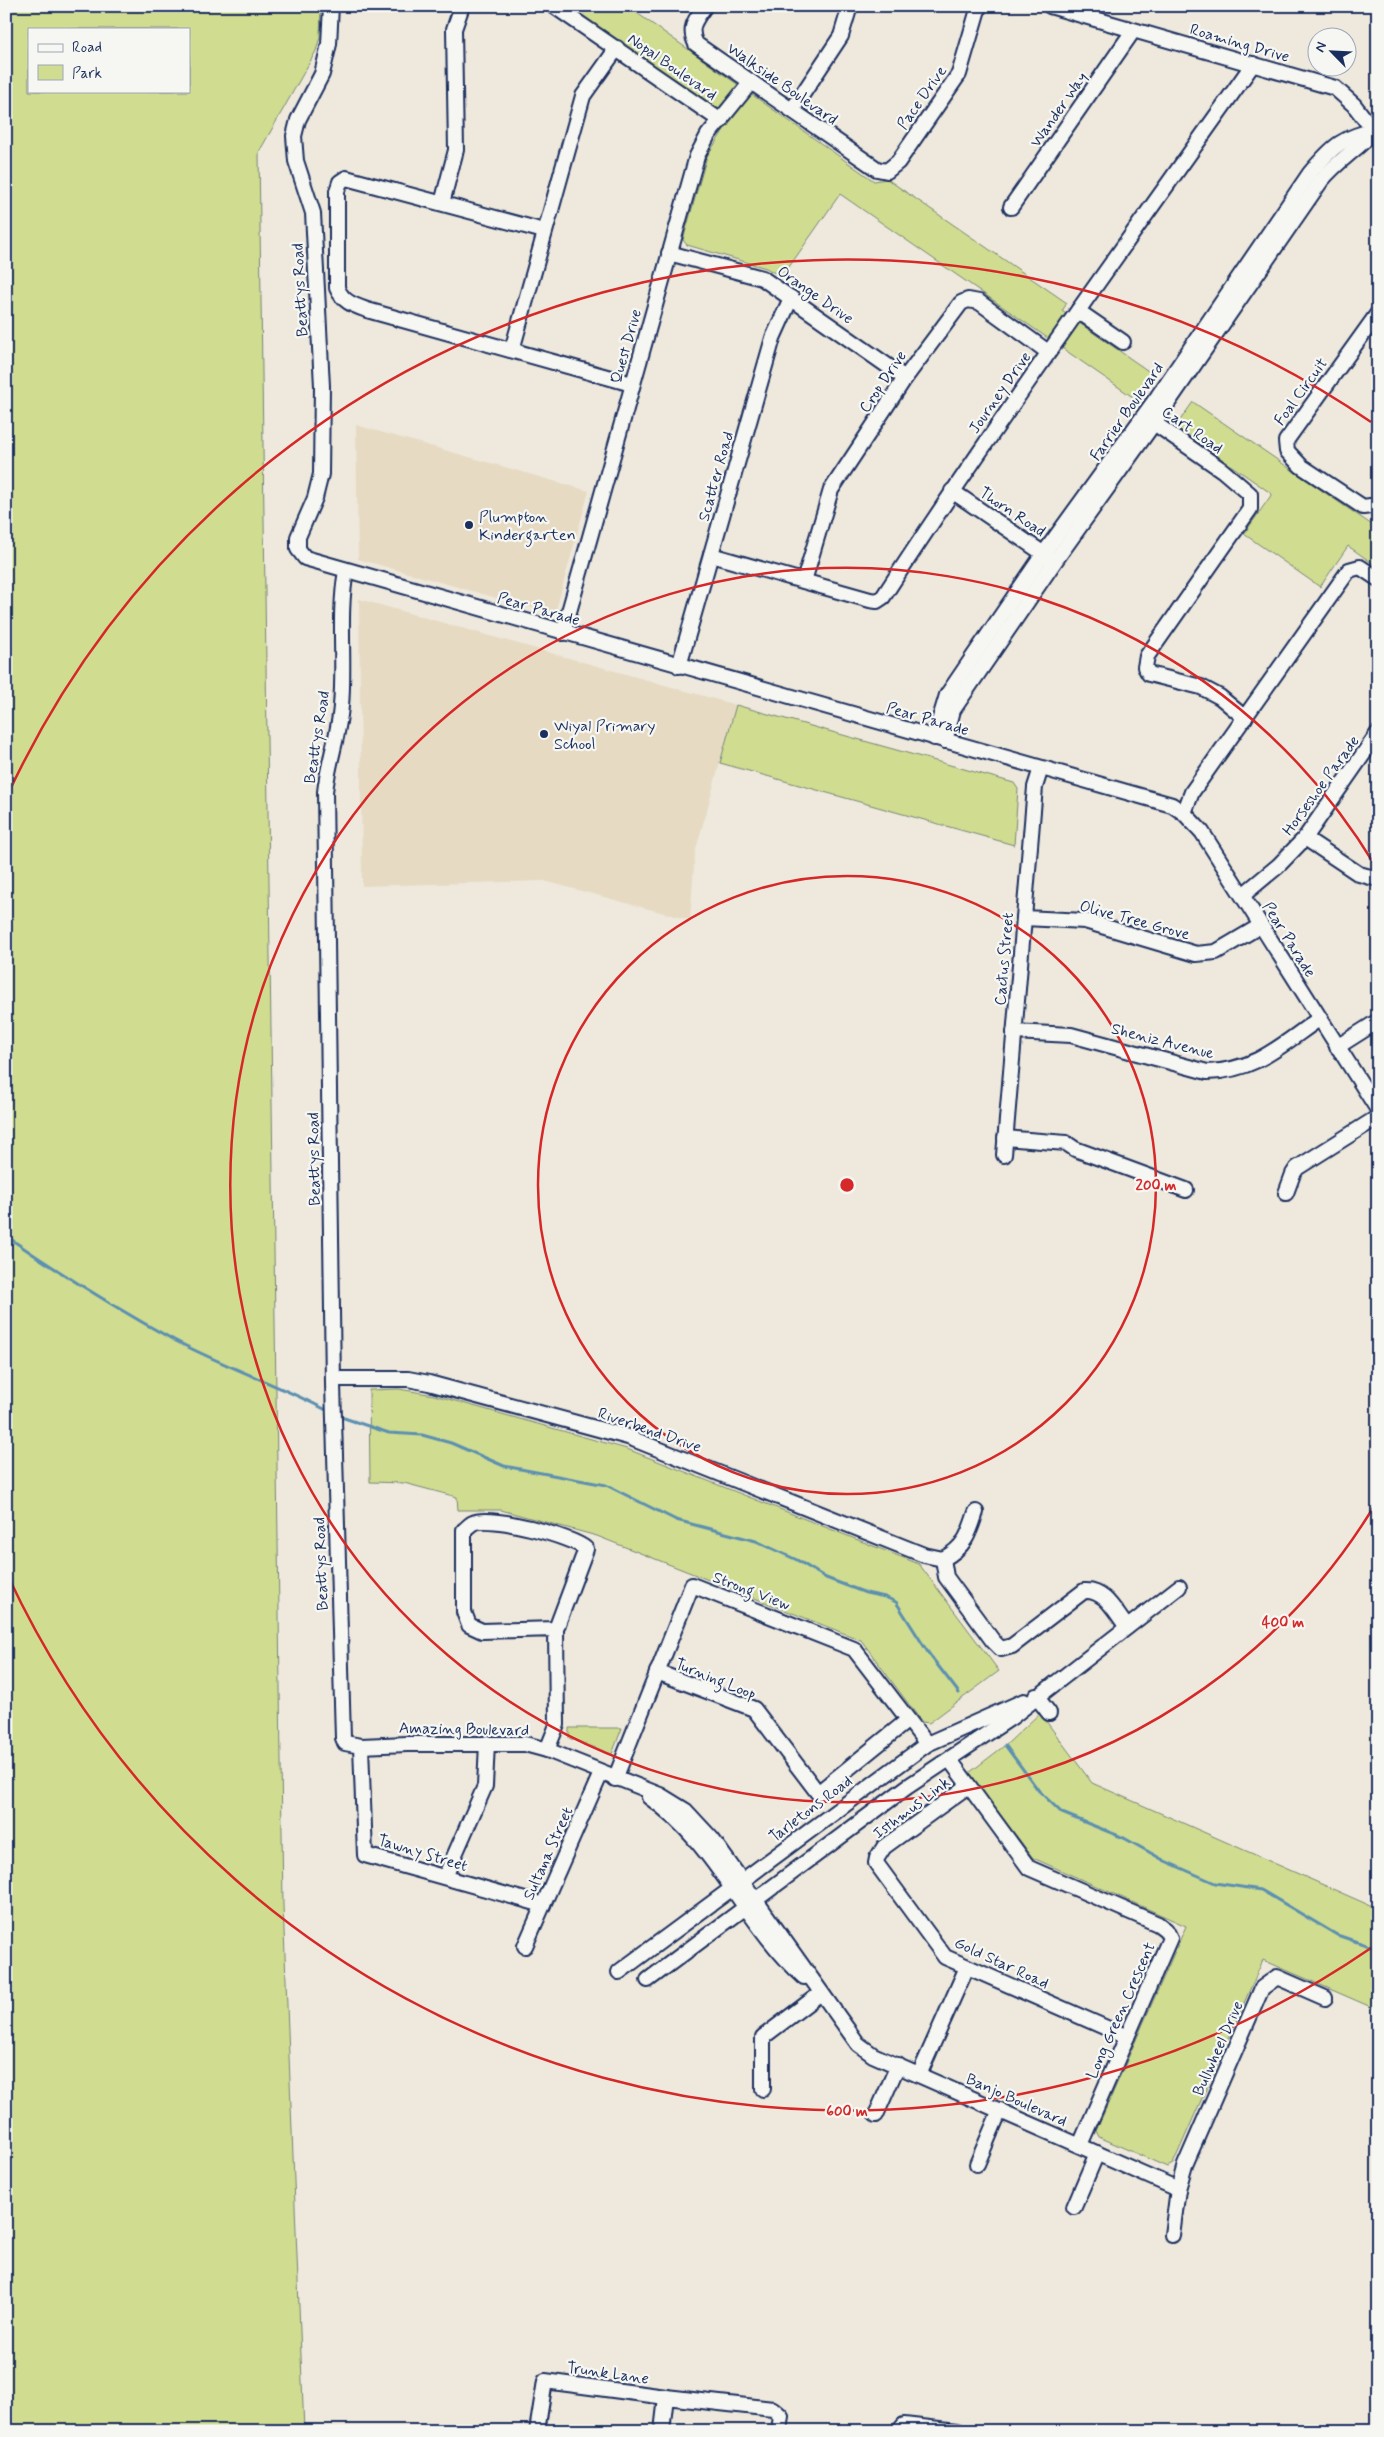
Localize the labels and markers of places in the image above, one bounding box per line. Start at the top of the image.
place label: Plumpton Kindergarten [479,507,576,547]
marker: Plumpton Kindergarten [463,519,475,531]
place label: Wiyal Primary School [554,716,656,755]
marker: Wiyal Primary School [538,728,550,740]
centre of rings [838,1176,856,1194]

